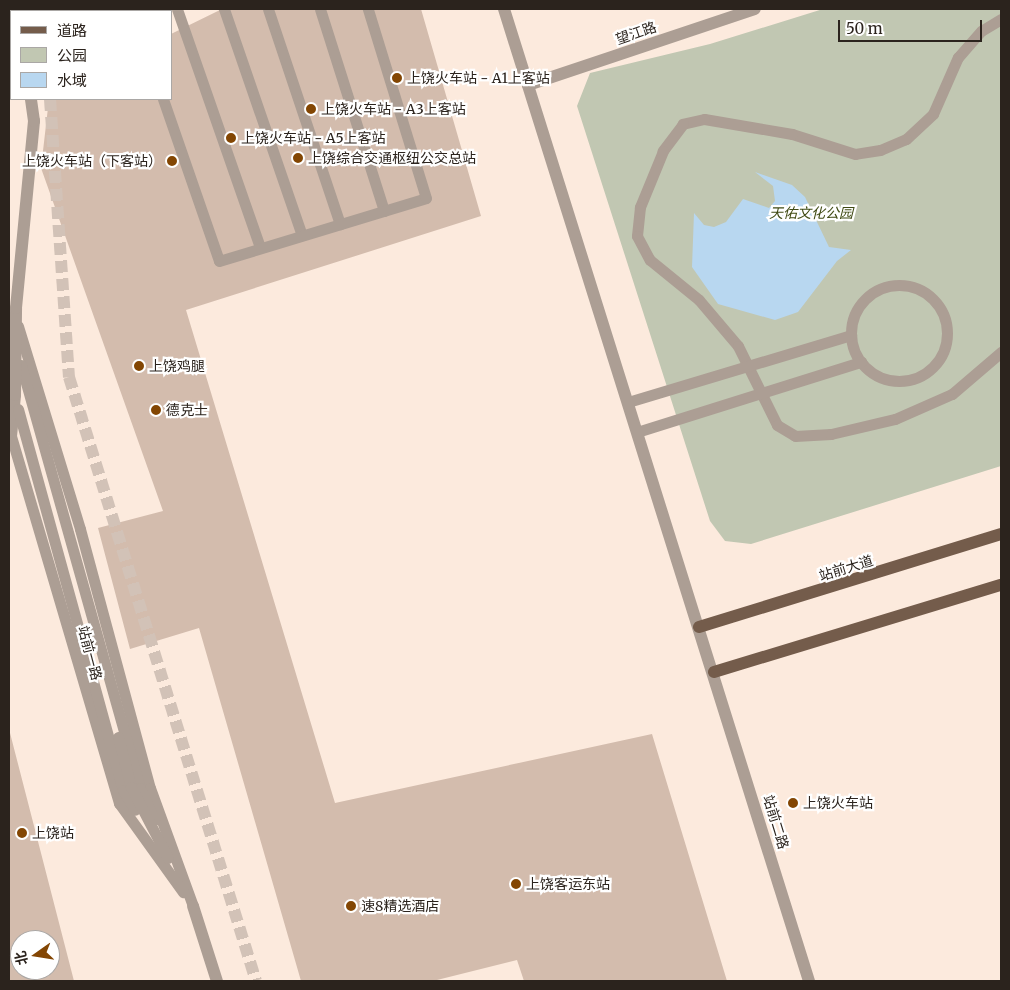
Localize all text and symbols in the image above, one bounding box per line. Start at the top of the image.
legend [10,10,172,100]
scale bar [840,10,984,42]
street label: 望江路 [613,18,659,48]
text: 50 m [846,19,883,38]
text: 道路 [57,21,87,40]
text: 公园 [57,46,87,65]
place label: 上饶火车站 - A1上客站 [407,70,550,86]
text: 水域 [57,71,87,90]
marker: 上饶火车站 - A1上客站 [391,72,403,84]
place label: 上饶火车站 - A3上客站 [321,101,466,117]
marker: 上饶火车站 - A3上客站 [305,103,317,115]
place label: 上饶火车站 - A5上客站 [241,130,386,146]
marker: 上饶火车站 - A5上客站 [225,132,237,144]
place label: 上饶综合交通枢纽公交总站 [308,150,476,166]
marker: 上饶综合交通枢纽公交总站 [292,152,304,164]
place label: 上饶火车站（下客站） [22,153,162,169]
marker: 上饶火车站（下客站） [166,155,178,167]
park label: 天佑文化公园 [769,205,853,221]
place label: 上饶鸡腿 [149,358,205,374]
marker: 上饶鸡腿 [133,360,145,372]
place label: 德克士 [166,402,208,418]
marker: 德克士 [150,404,162,416]
street label: 站前大道 [817,552,875,584]
street label: 站前一路 [75,624,105,682]
street label: 站前二路 [760,793,792,851]
place label: 上饶火车站 [803,795,873,811]
marker: 上饶火车站 [787,797,799,809]
place label: 上饶站 [32,825,74,841]
marker: 上饶站 [16,827,28,839]
place label: 上饶客运东站 [526,876,610,892]
marker: 上饶客运东站 [510,878,522,890]
place label: 速8精选酒店 [361,898,439,914]
marker: 速8精选酒店 [345,900,357,912]
north arrow [10,930,60,980]
text: 北 [11,949,32,967]

